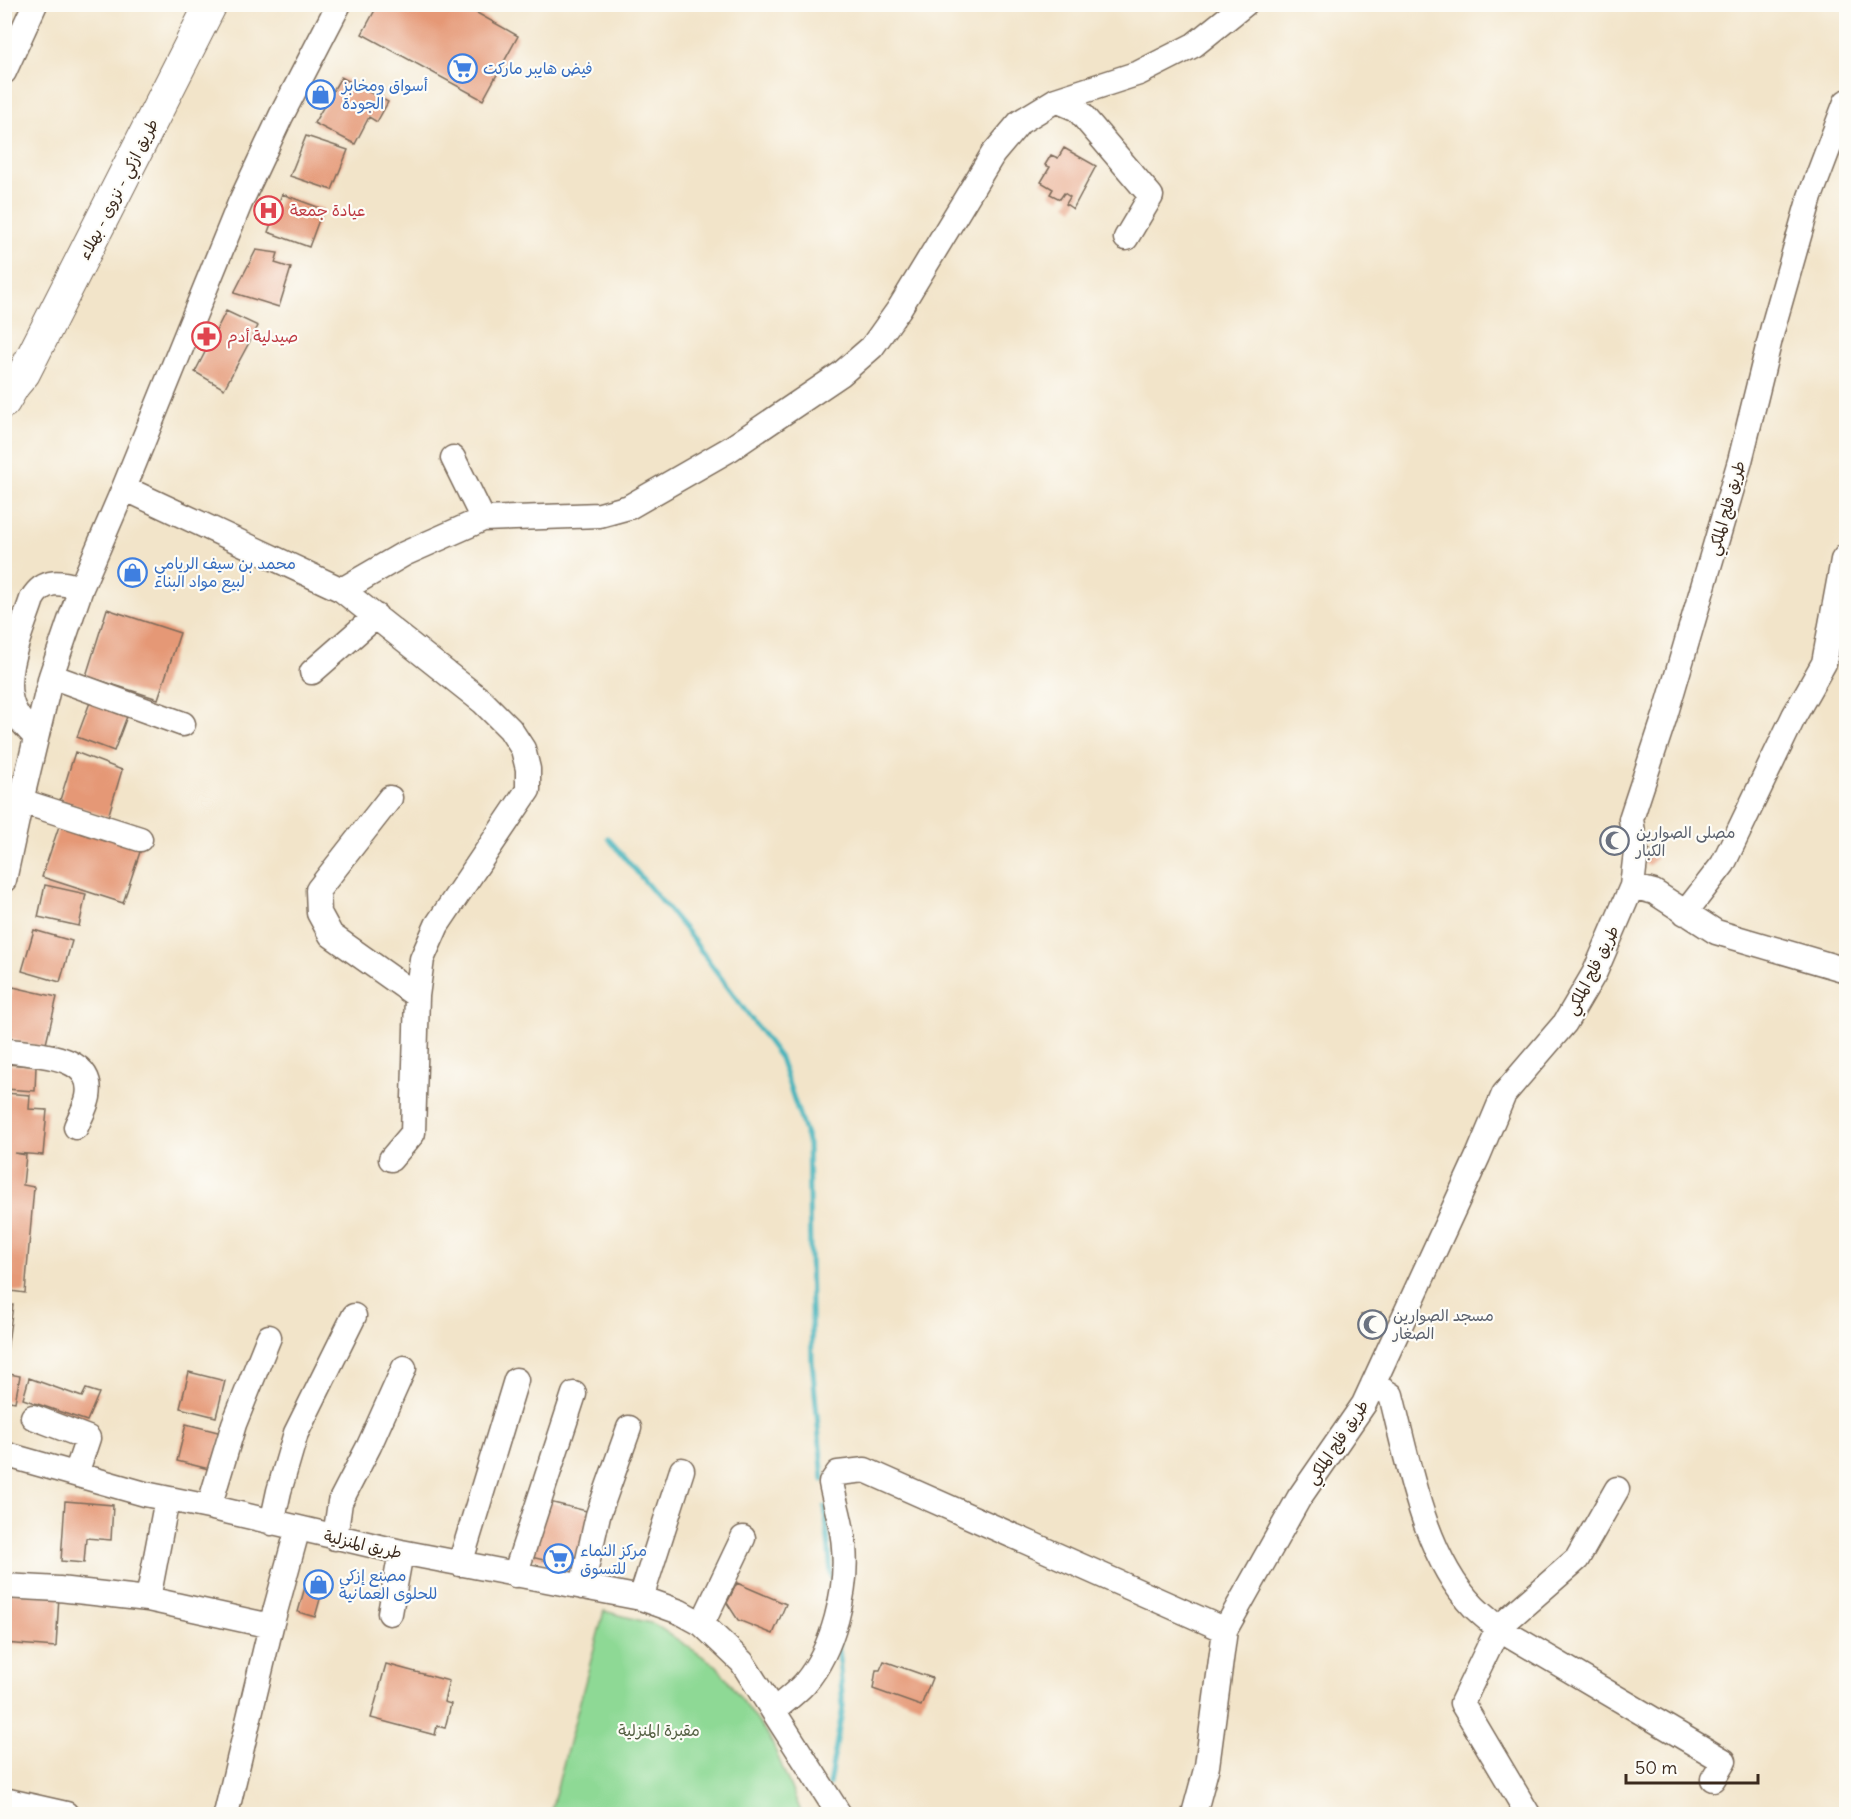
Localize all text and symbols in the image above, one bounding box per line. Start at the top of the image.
supermarket icon: فيض هايبر ماركت [446,52,478,84]
place label: فيض هايبر ماركت [483,58,593,78]
place label: أسواق ومخابز الجودة [340,75,428,114]
shop icon: أسواق ومخابز الجودة [305,78,337,110]
street label: طريق ازكي - نزوى - بهلاء [74,115,167,265]
hospital icon: عيادة جمعة [253,194,285,226]
place label: عيادة جمعة [290,200,365,220]
pharmacy icon: صيدلية أدم [190,320,222,352]
place label: صيدلية أدم [227,326,298,349]
street label: طريق فلج الملكي [1703,458,1754,559]
place label: محمد بن سيف الريامي لبيع مواد البناء [154,553,296,593]
shop icon: محمد بن سيف الريامي لبيع مواد البناء [117,556,149,588]
place label: مصلى الصوارين الكبار [1634,822,1735,860]
mosque icon: مصلى الصوارين الكبار [1599,825,1631,857]
street label: طريق فلج الملكي [1561,922,1628,1020]
place label: مسجد الصوارين الصغار [1391,1305,1494,1343]
mosque icon: مسجد الصوارين الصغار [1356,1308,1388,1340]
street label: طريق فلج الملكي [1301,1396,1377,1491]
street label: طريق المنزلية [322,1525,404,1563]
place label: مركز النماء للتسوق [580,1540,647,1579]
supermarket icon: مركز النماء للتسوق [543,1543,575,1575]
place label: مصنع إزكي للحلوى العمانية [339,1565,437,1604]
shop icon: مصنع إزكي للحلوى العمانية [302,1568,334,1600]
park label: مقبرة المنزلية [618,1720,700,1740]
scale bar [1626,1747,1758,1785]
text: 50 m [1635,1756,1677,1779]

